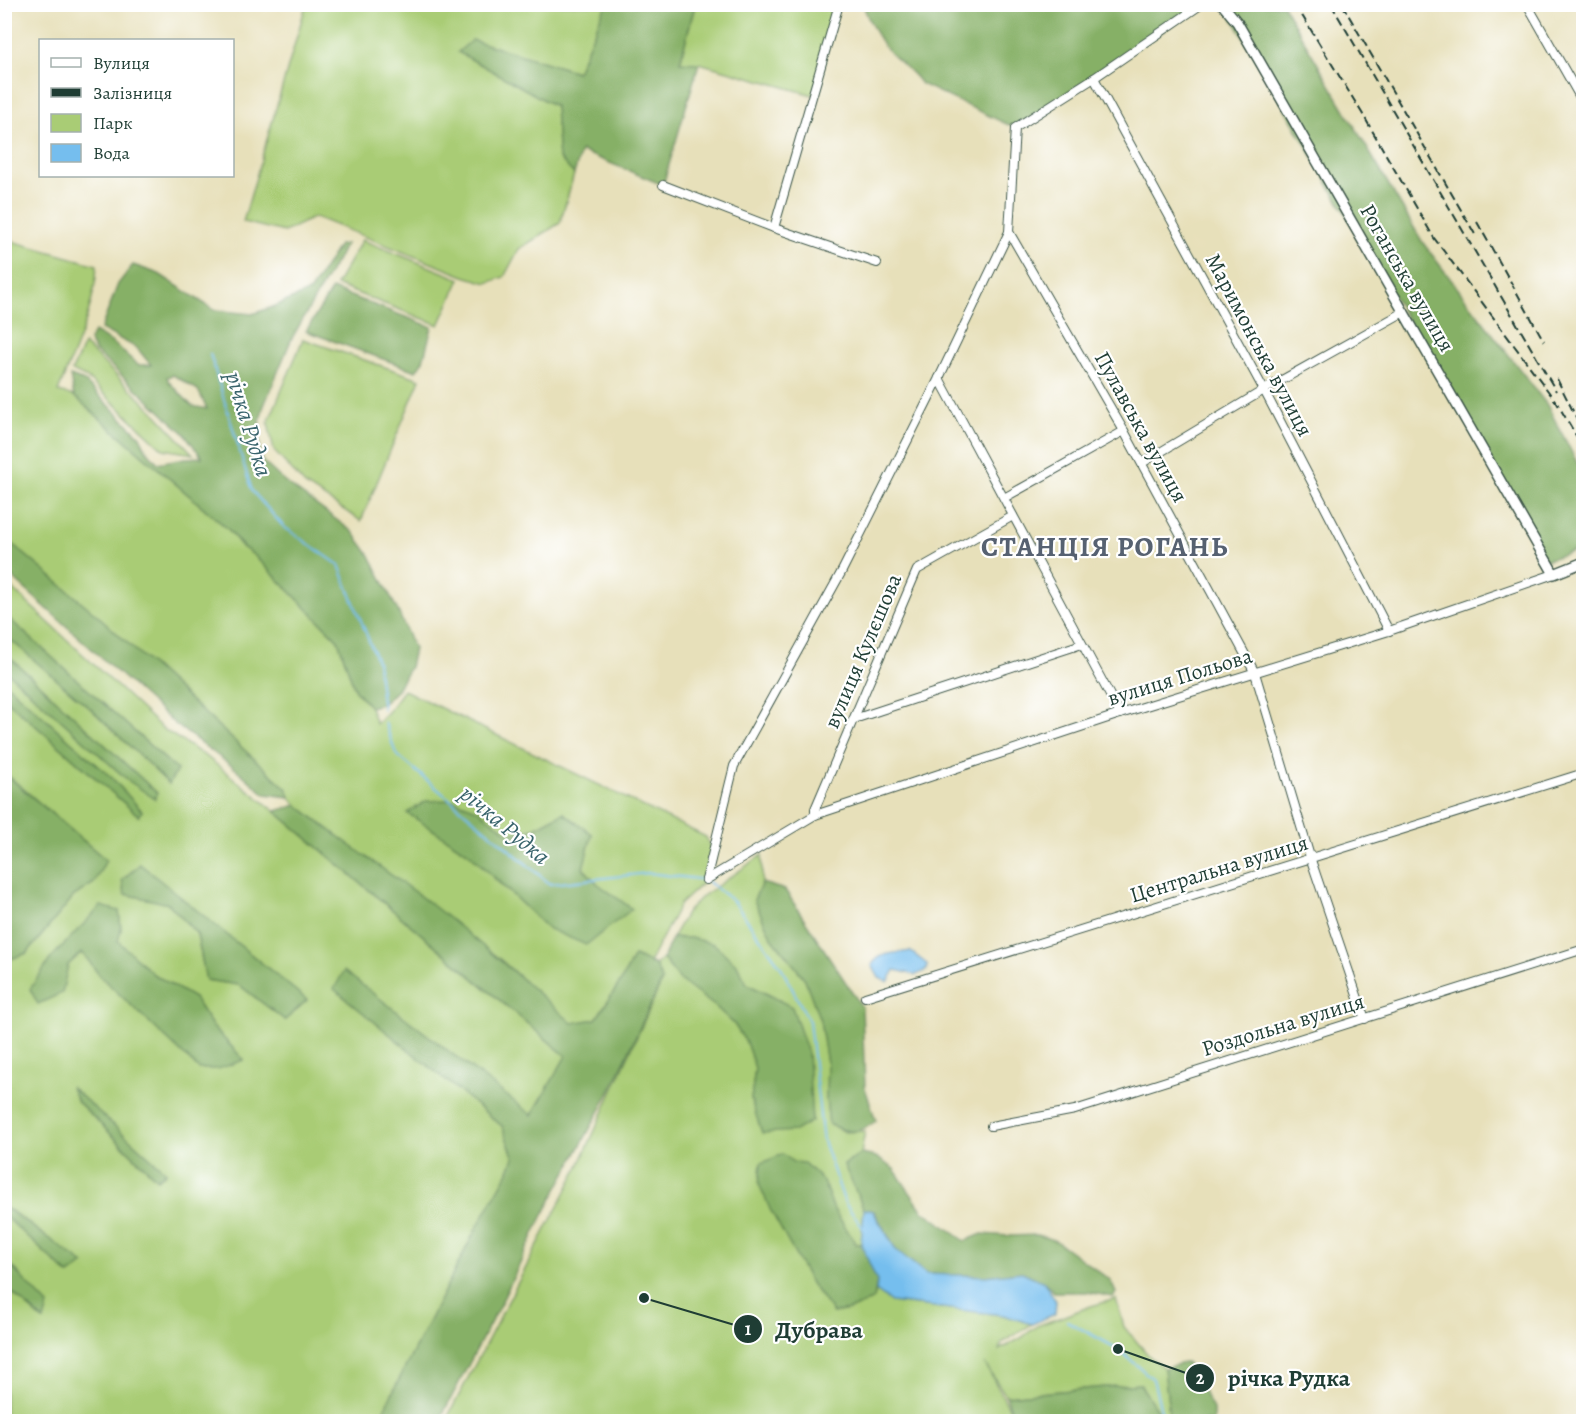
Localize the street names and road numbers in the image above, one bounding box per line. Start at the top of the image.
street label: Роганська вулиця [1352,199,1462,357]
street label: Маримонська вулиця [1198,248,1320,442]
street label: Пулавська вулиця [1087,346,1195,508]
street label: вулиця Кулєшова [817,568,909,733]
street label: вулиця Польова [1104,640,1257,713]
street label: Центральна вулиця [1126,828,1312,910]
street label: Роздольна вулиця [1198,986,1368,1064]

